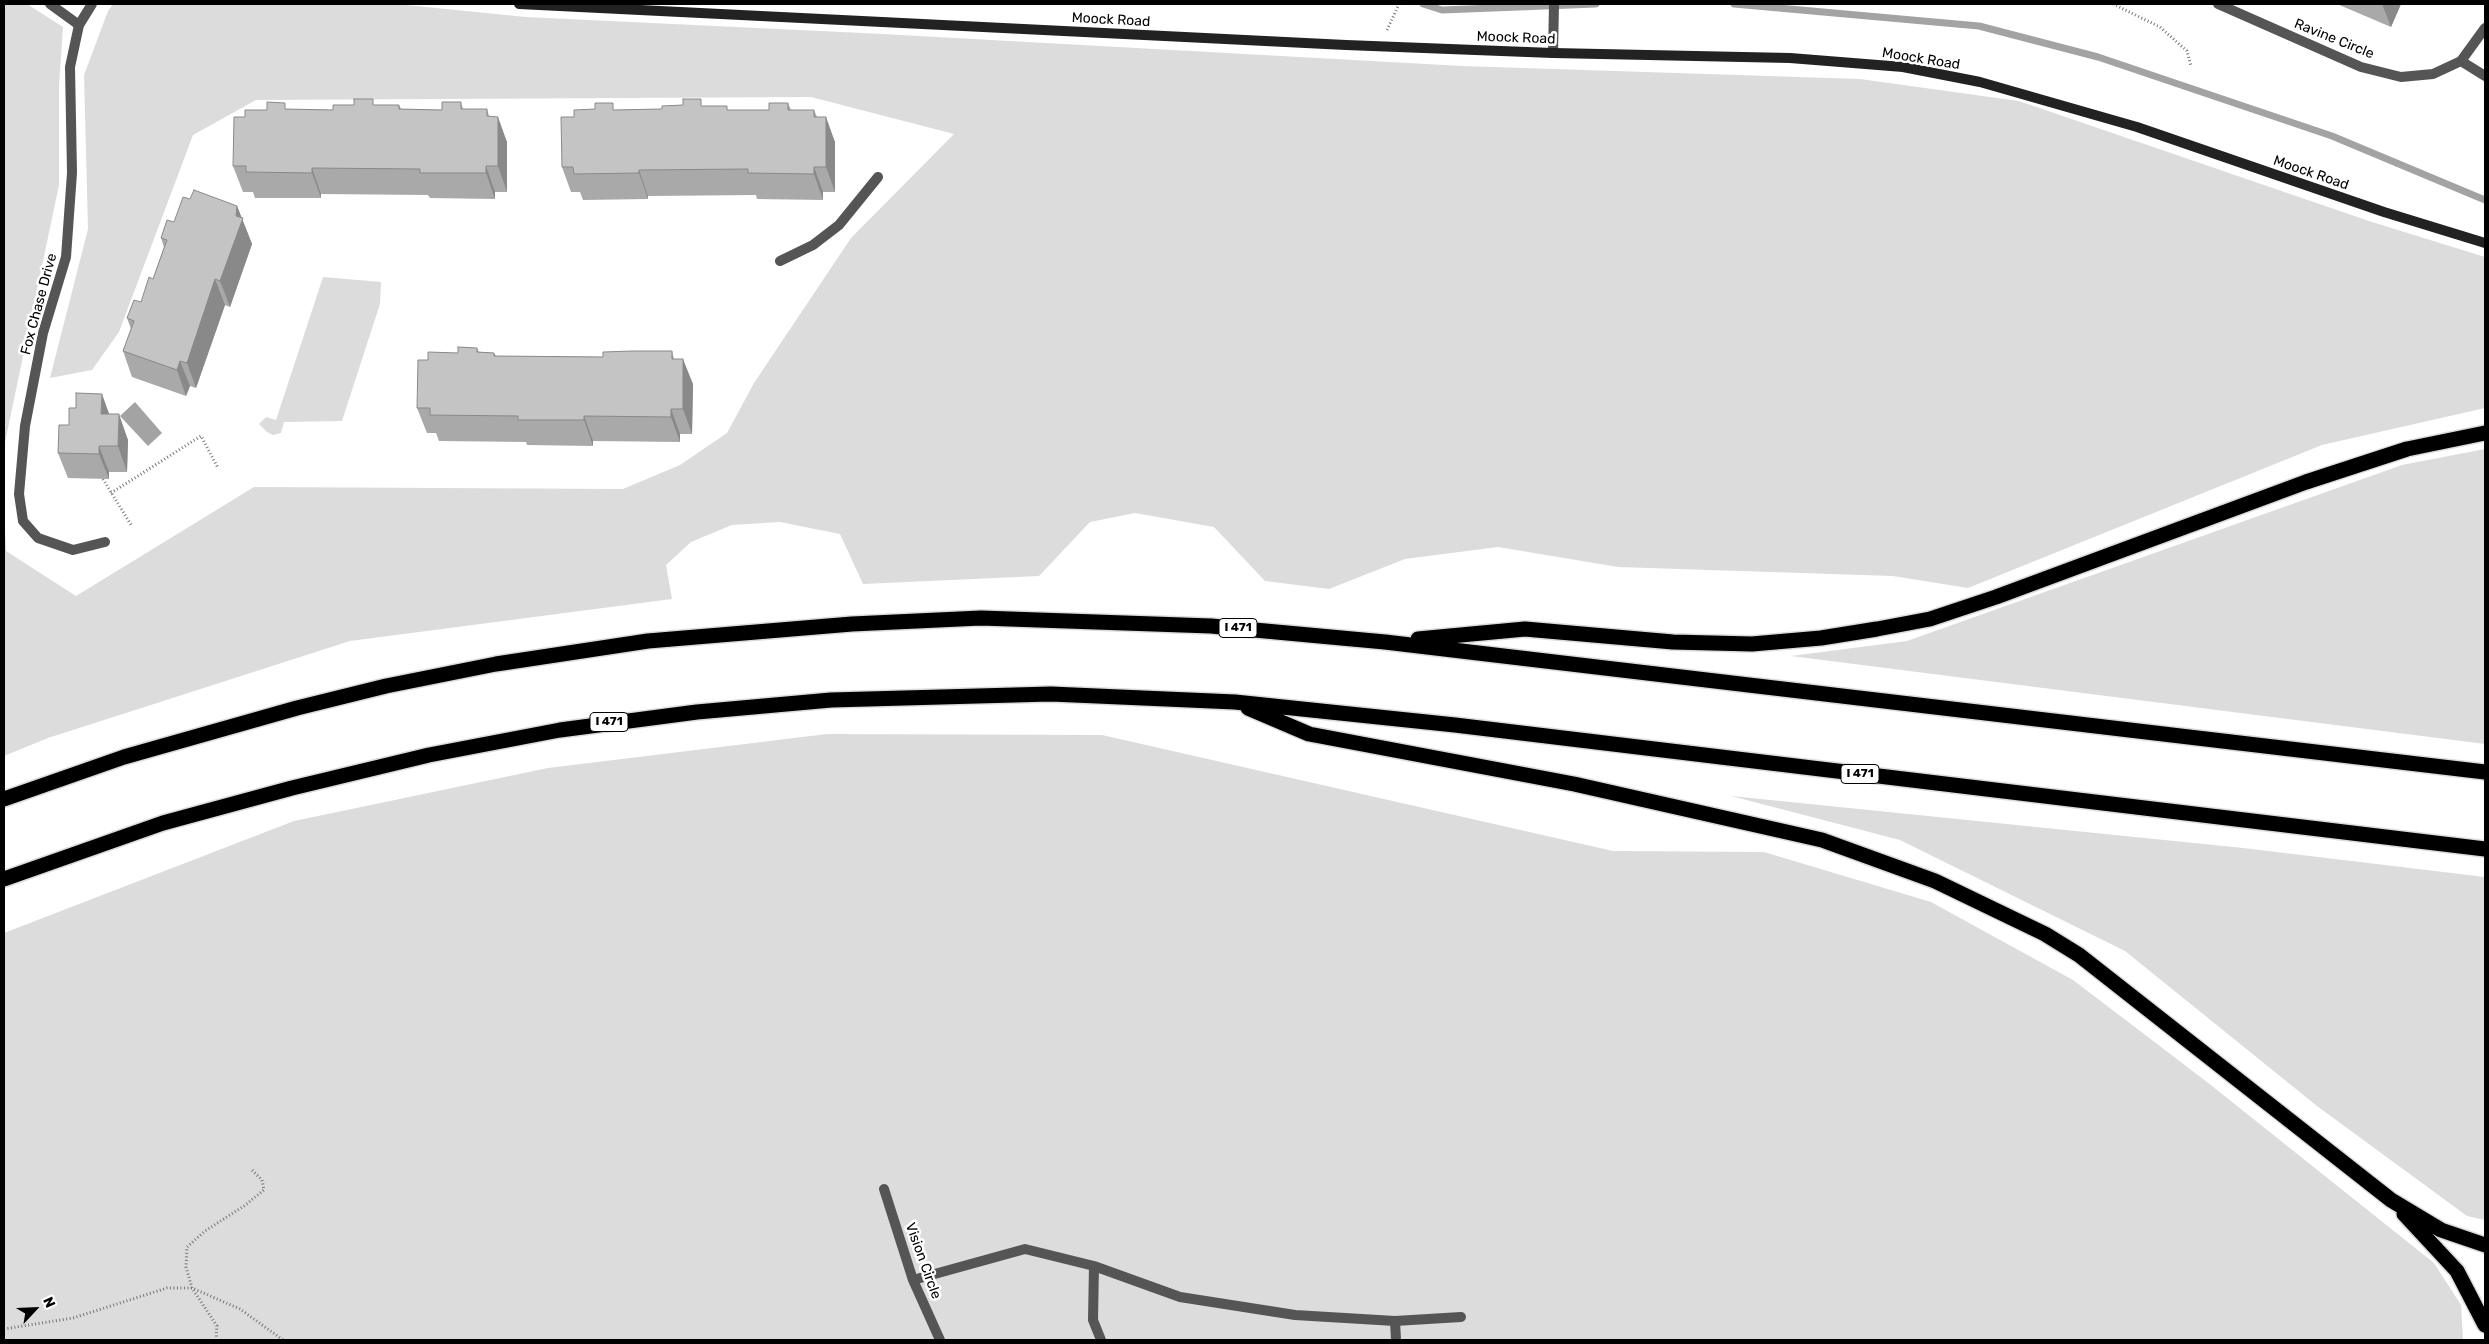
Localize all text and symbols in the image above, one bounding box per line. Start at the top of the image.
street label: Moock Road [1071,10,1151,30]
street label: Ravine Circle [2292,15,2376,63]
street label: Moock Road [1476,28,1556,48]
street label: Moock Road [1881,45,1961,73]
street label: Moock Road [2271,152,2351,194]
street label: Fox Chase Drive [17,251,61,357]
road number: I 471 [1219,618,1257,638]
road number: I 471 [590,712,628,732]
road number: I 471 [1841,764,1879,784]
street label: Vision Circle [901,1221,945,1301]
north arrow [10,1284,60,1334]
text: N [39,1294,59,1311]

